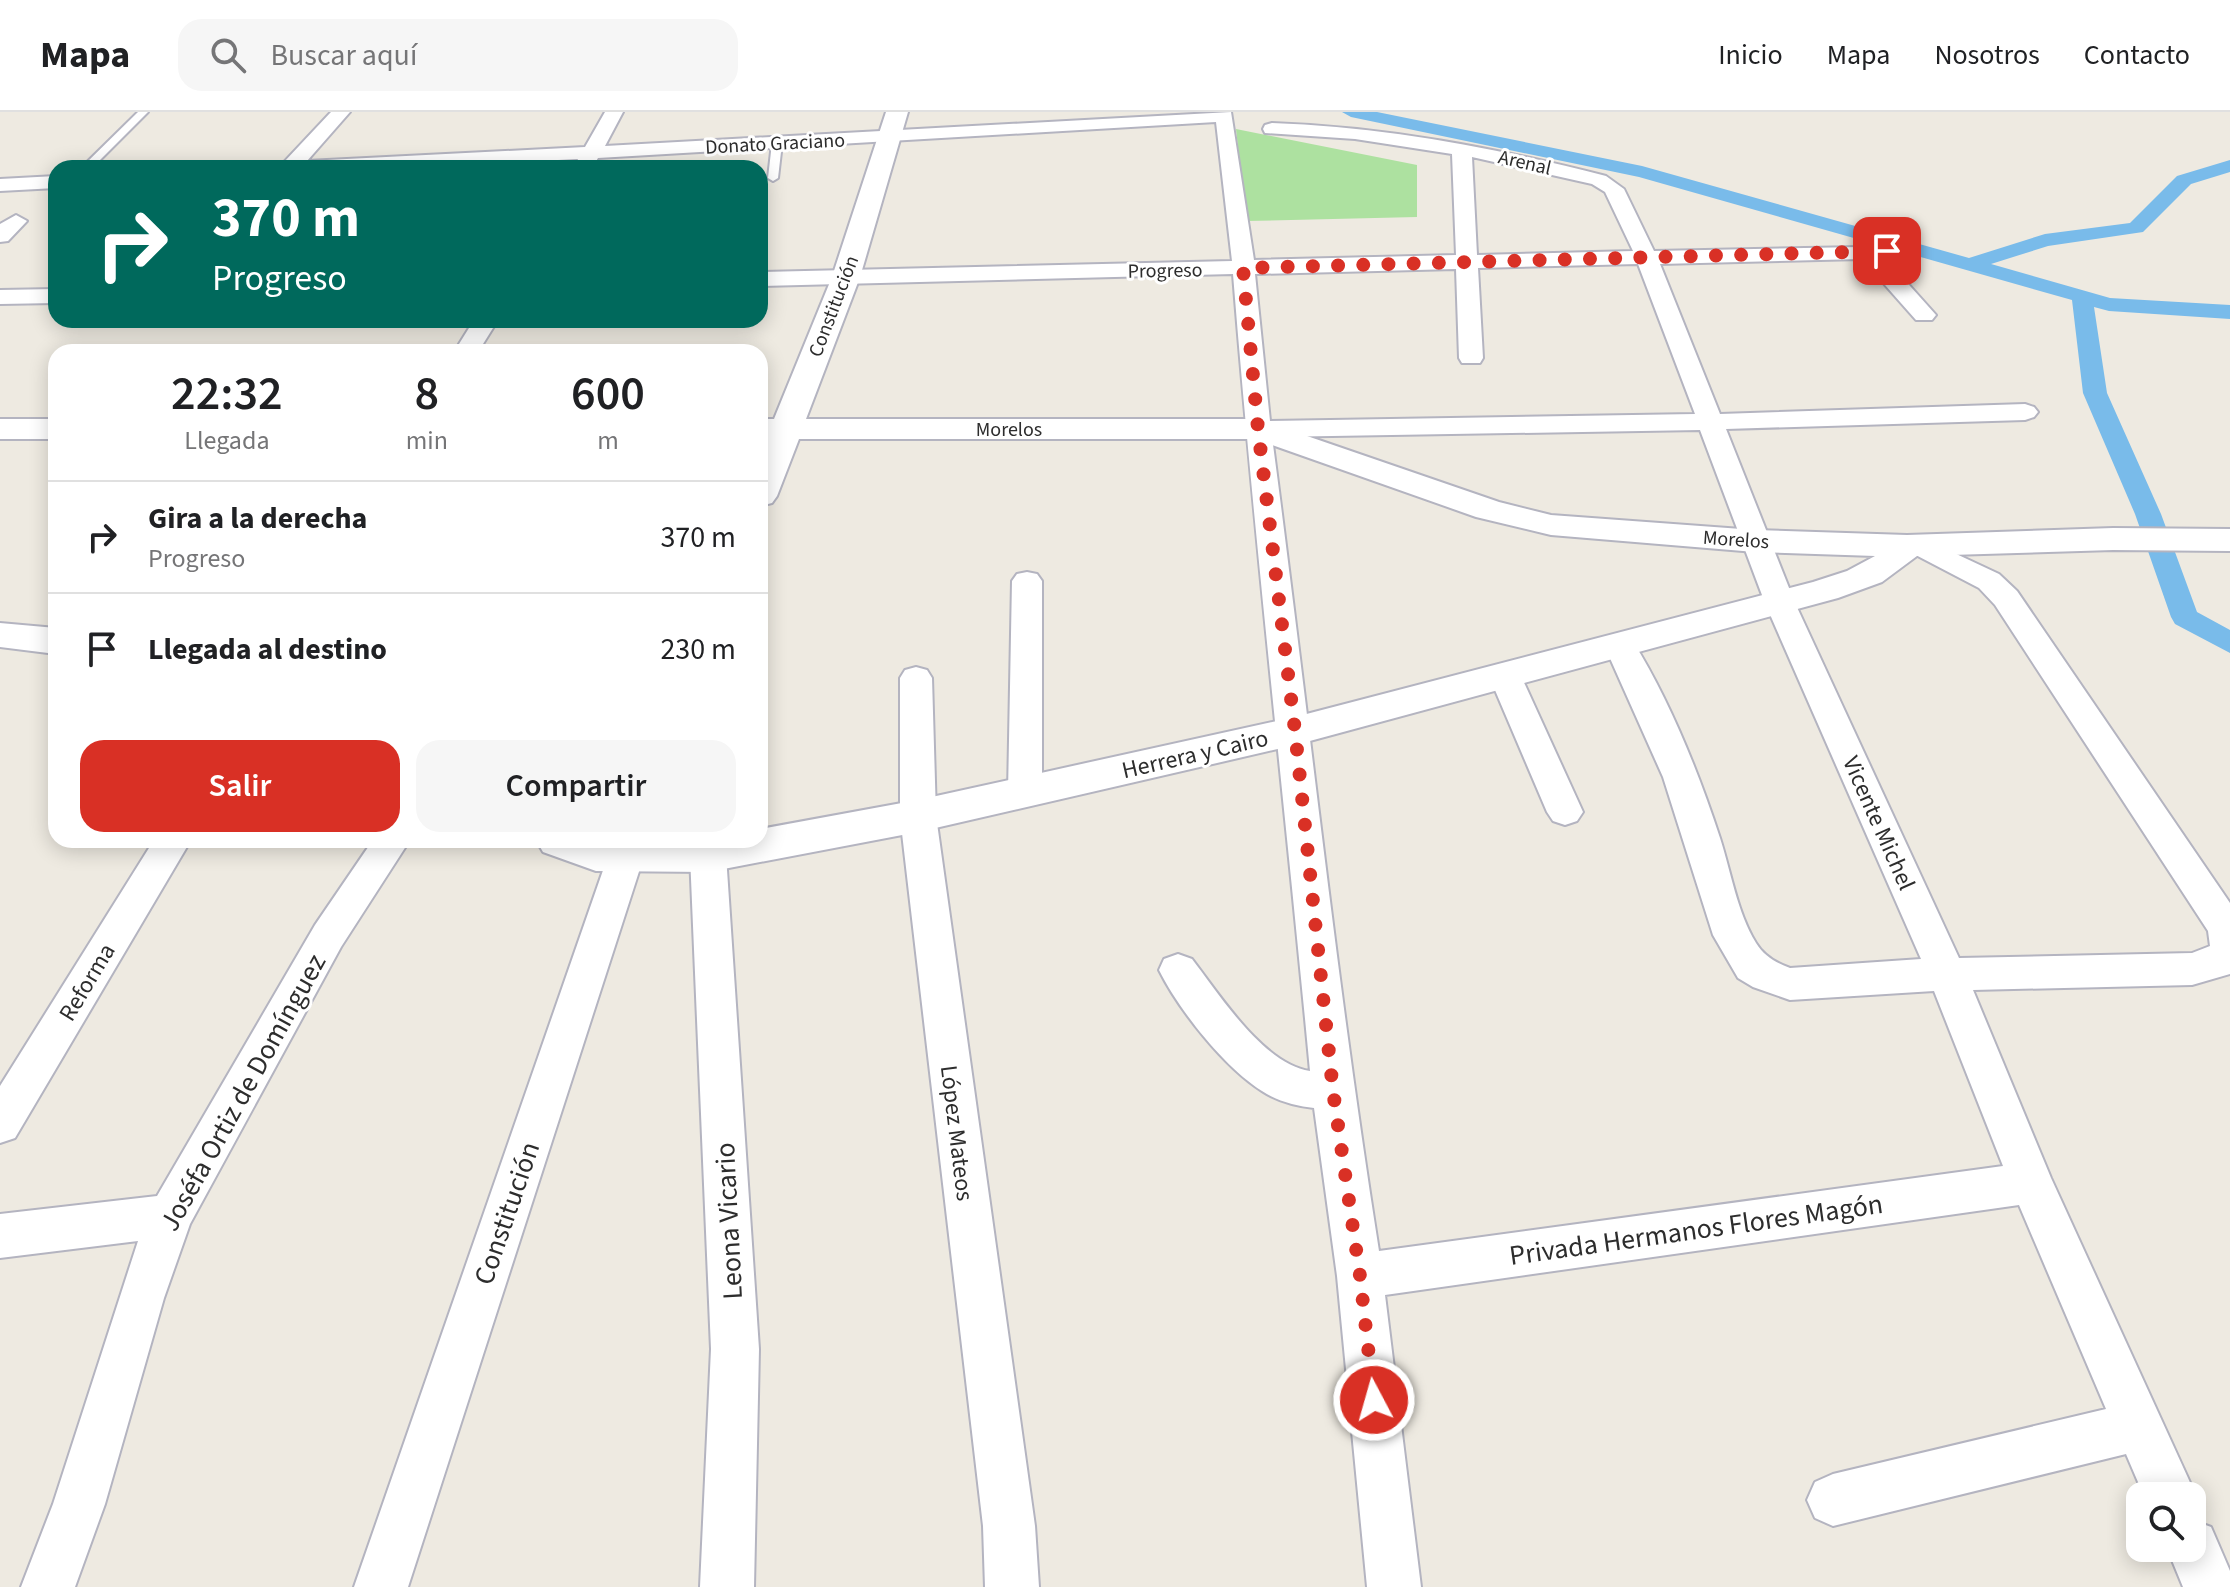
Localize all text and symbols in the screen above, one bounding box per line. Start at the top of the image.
search box [178,19,738,91]
text: Mapa [40,28,130,82]
icon: search [206,33,250,77]
text: Buscar aquí [270,34,417,77]
text: Inicio [1718,35,1783,75]
text: Mapa [1827,35,1890,75]
text: Nosotros [1934,35,2040,75]
text: Contacto [2084,35,2190,75]
street label: Donato Graciano [704,126,846,162]
street label: Arenal [1495,143,1554,183]
text: 370 m [212,179,360,258]
icon: right [80,192,184,296]
pin [1853,217,1921,285]
icon: arrive [1865,229,1909,273]
street label: Constitución [802,252,866,361]
text: Progreso [212,253,347,304]
street label: Progreso [1127,256,1203,286]
text: 22:32 [171,360,283,428]
text: 8 [415,360,439,428]
text: 600 [571,360,645,428]
street label: Morelos [976,416,1042,444]
text: Llegada [184,422,270,459]
text: min [406,422,448,459]
text: m [597,422,619,459]
text: Gira a la derecha [148,497,367,540]
icon: right [80,515,124,559]
text: 370 m [660,516,736,559]
street label: Morelos [1702,524,1770,556]
text: Progreso [148,540,245,577]
icon: arrive [80,627,124,671]
text: Llegada al destino [148,628,387,671]
text: 230 m [660,628,736,671]
street label: Herrera y Cairo [1118,721,1272,788]
button: Salir [80,740,400,832]
button: Compartir [416,740,736,832]
street label: Vicente Michel [1833,750,1924,896]
street label: Reforma [50,937,124,1028]
street label: Joséfa Ortiz de Domínguez [150,946,336,1238]
street label: López Mateos [931,1063,982,1203]
street label: Constitución [464,1136,550,1290]
street label: Leona Vicario [705,1141,753,1300]
street label: Privada Hermanos Flores Magón [1507,1184,1885,1276]
position arrow [1332,1358,1416,1442]
map controls [2126,1482,2206,1562]
button: search [2126,1482,2206,1562]

